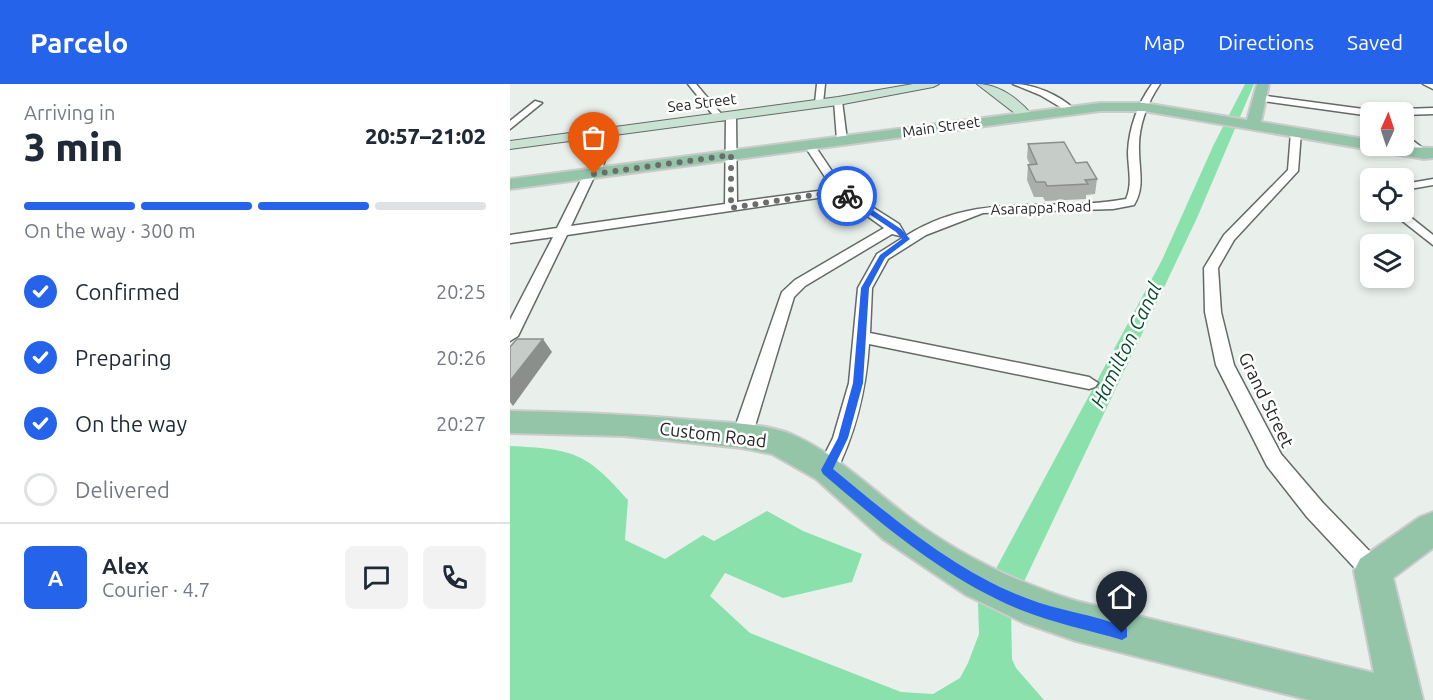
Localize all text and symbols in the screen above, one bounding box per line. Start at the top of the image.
text: Parcelo [30,27,128,58]
text: Map [1144,30,1185,54]
text: Directions [1218,30,1314,54]
text: Saved [1347,30,1403,54]
street label: Sea Street [667,90,737,115]
text: Arriving in [24,101,115,124]
north arrow [1360,102,1414,156]
map controls [1360,102,1414,288]
pin [568,112,619,174]
street label: Main Street [901,113,981,140]
icon: bag [577,121,610,154]
text: 20:57–21:02 [365,123,486,148]
text: 3 min [24,125,123,168]
courier [817,166,877,226]
button: locate [1360,168,1414,222]
icon: bike [831,180,864,213]
street label: Asarappa Road [990,197,1092,218]
text: On the way · 300 m [24,219,196,242]
button: layers [1360,234,1414,288]
icon: check [24,275,57,308]
water label: Hamilton Canal [1085,278,1166,411]
text: Confirmed [75,279,180,304]
text: 20:25 [436,280,486,303]
icon: check [24,341,57,374]
text: Preparing [75,345,172,370]
text: 20:26 [436,346,486,369]
street label: Grand Street [1235,349,1299,450]
icon: check [24,407,57,440]
text: On the way [75,411,187,436]
text: 20:27 [436,412,486,435]
street label: Custom Road [658,418,768,450]
text: Delivered [75,477,170,502]
button: chat [345,546,408,609]
button: phone [423,546,486,609]
text: Alex [102,553,149,578]
text: A [48,565,63,590]
pin [1096,571,1147,633]
text: Courier · 4.7 [102,578,210,601]
icon: home [1105,580,1138,613]

